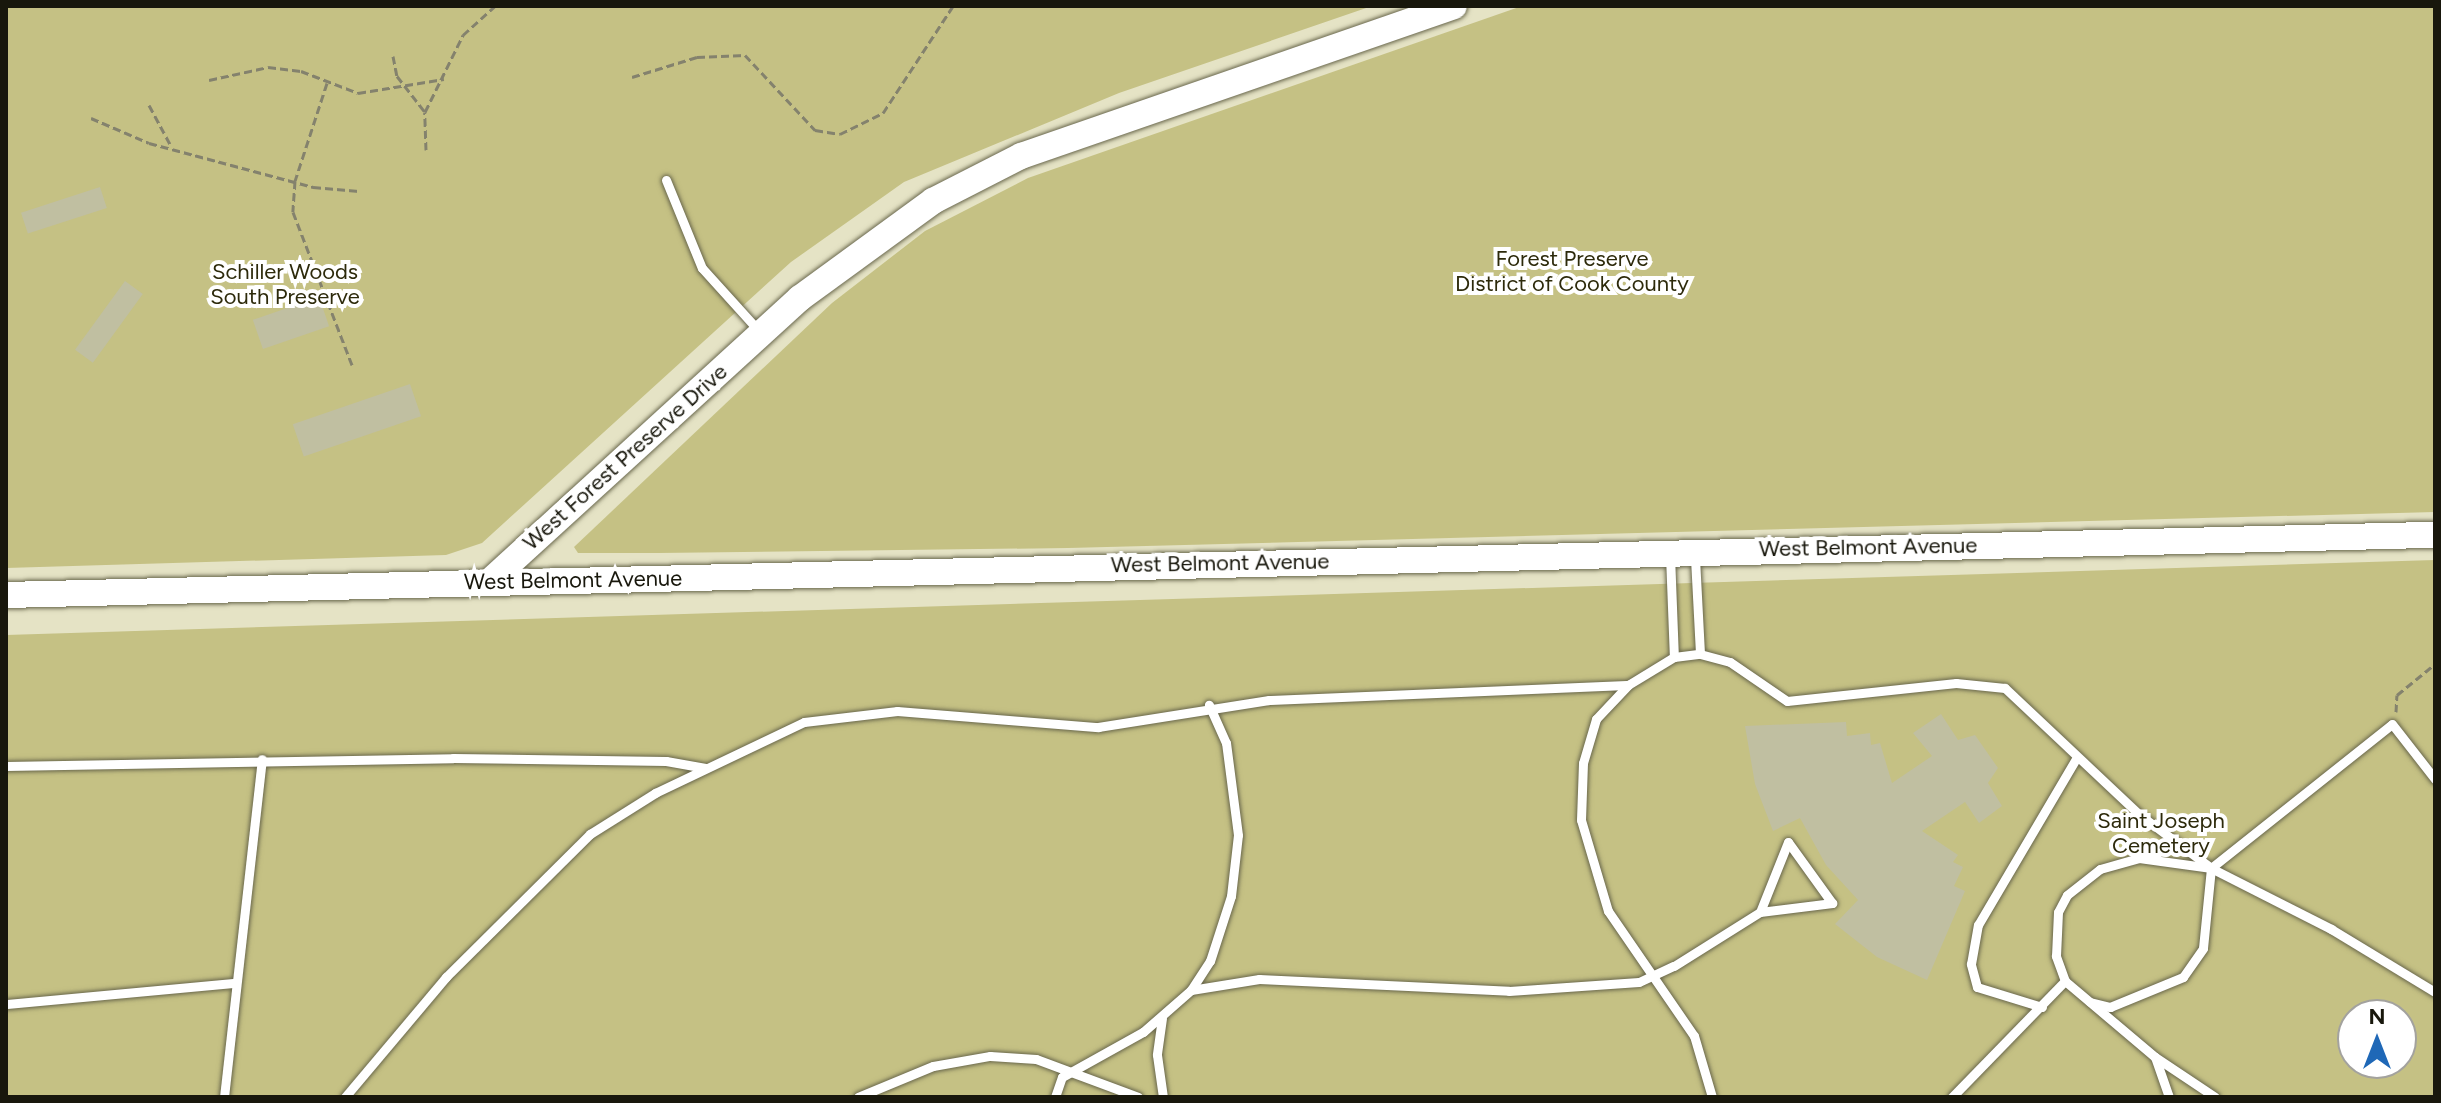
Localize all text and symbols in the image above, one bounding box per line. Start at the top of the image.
park label: Forest Preserve District of Cook County [1455,245,1689,296]
park label: Schiller Woods South Preserve [210,258,360,310]
street label: West Forest Preserve Drive [517,358,733,556]
street label: West Belmont Avenue [1759,532,1977,562]
street label: West Belmont Avenue [1111,548,1329,578]
street label: West Belmont Avenue [464,565,682,595]
park label: Saint Joseph Cemetery [2097,807,2225,858]
north arrow [2337,999,2417,1079]
text: N [2368,1003,2386,1030]

